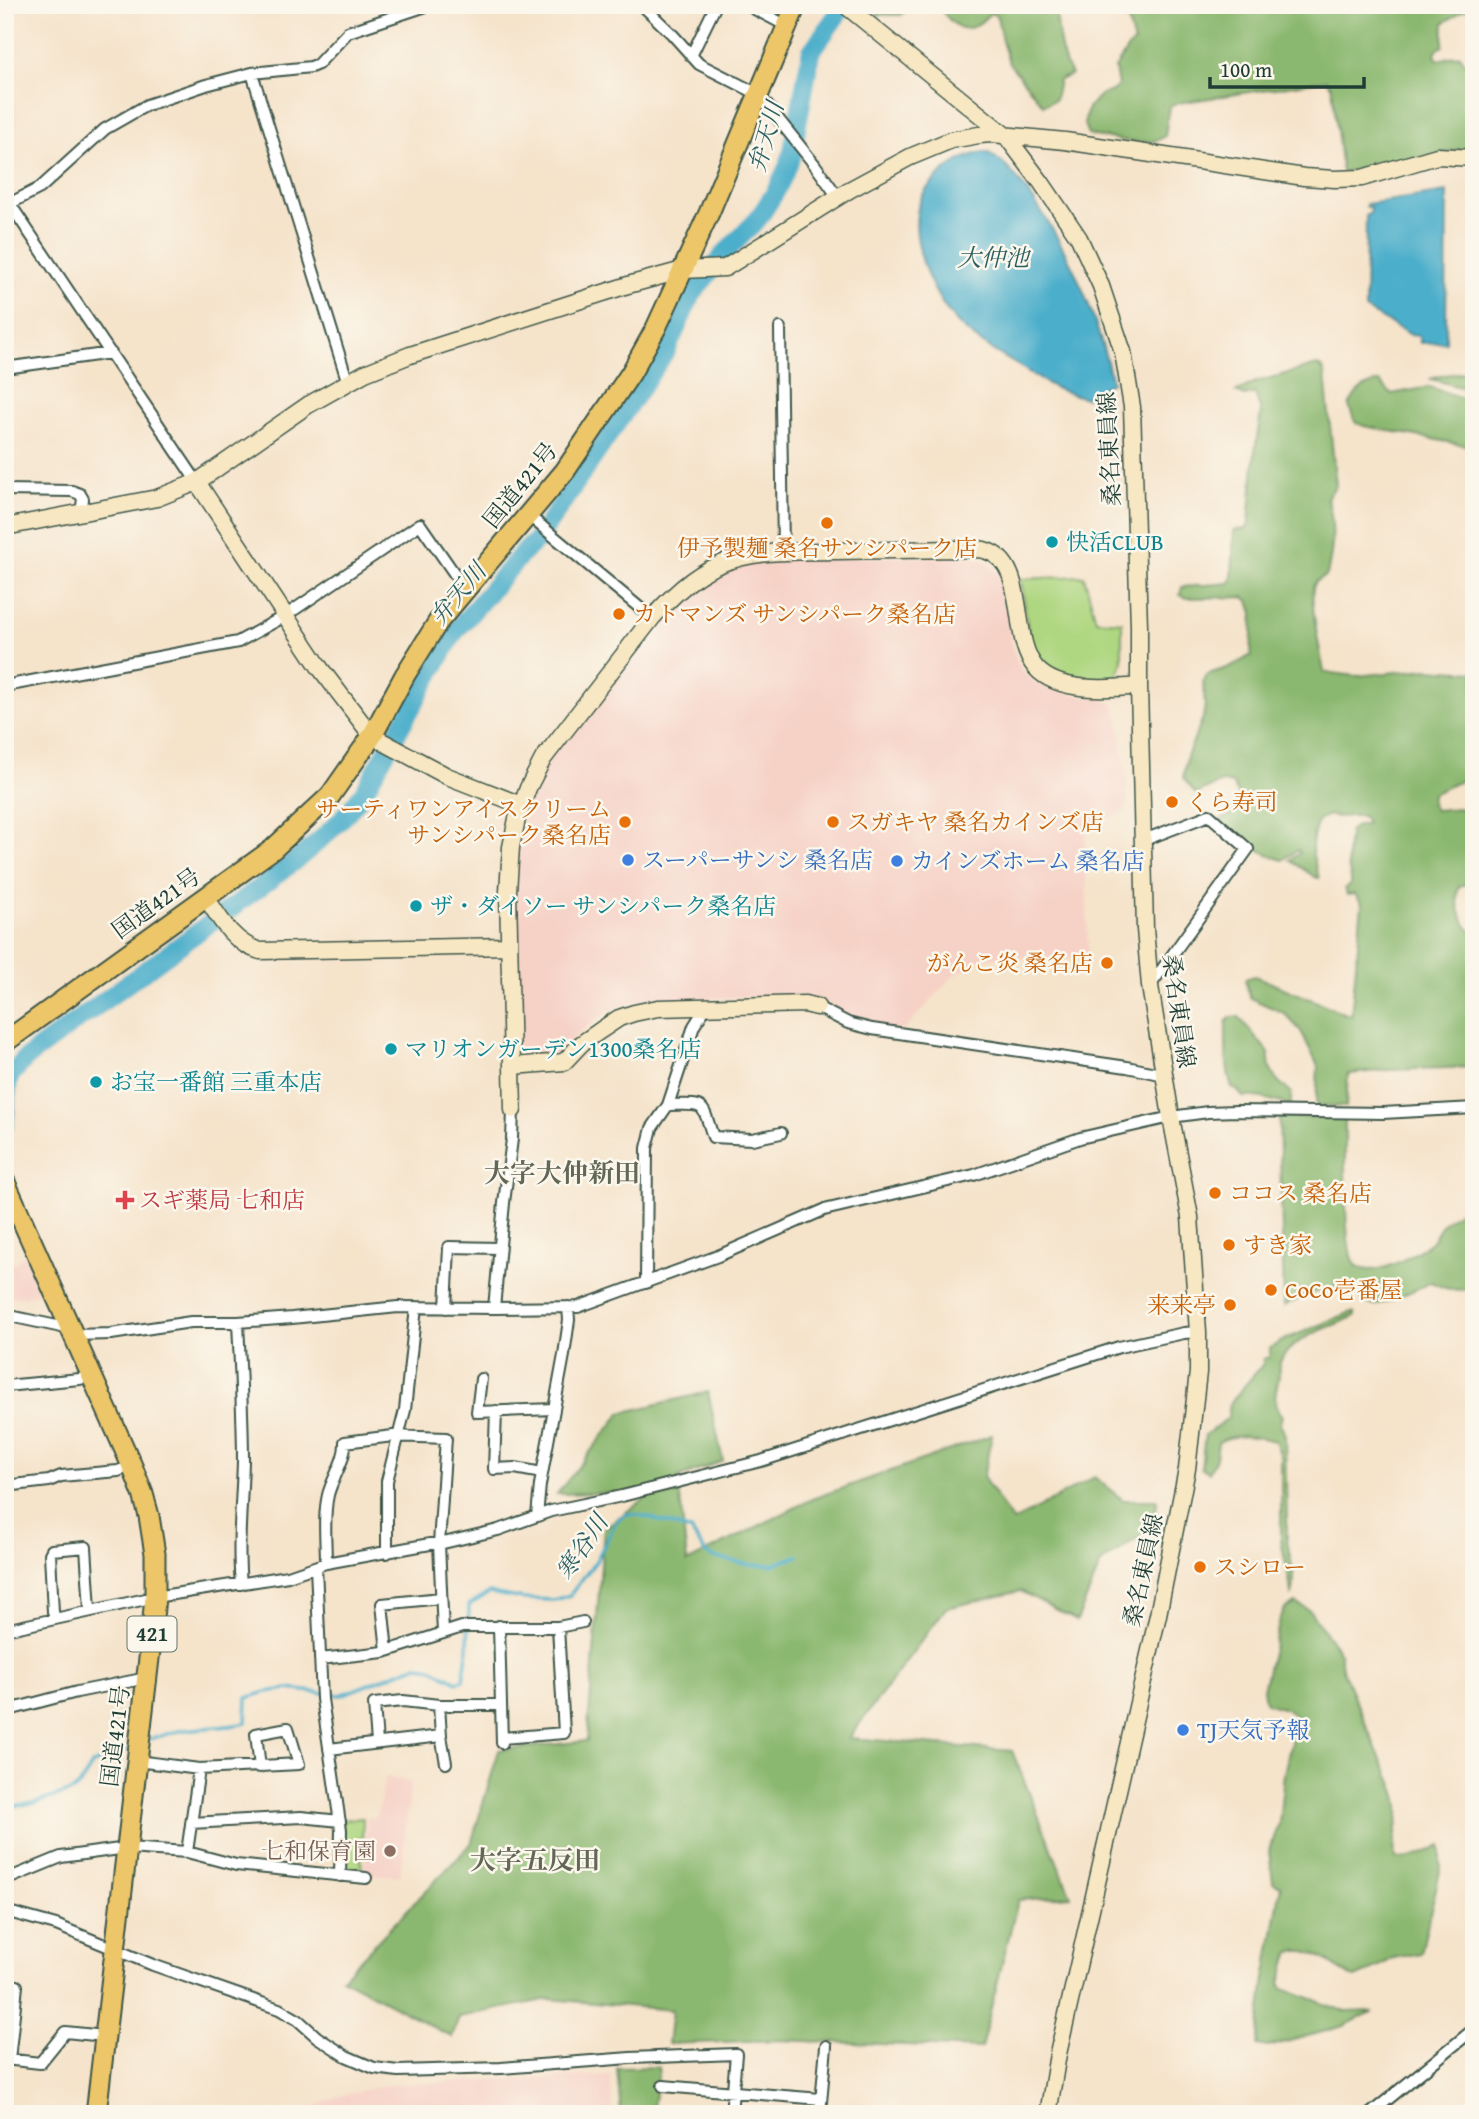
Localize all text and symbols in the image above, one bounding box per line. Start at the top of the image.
scale bar [1210,46,1364,90]
text: 100 m [1220,54,1272,85]
water label: 弁天川 [739,95,793,176]
water label: 大仲池 [957,240,1032,275]
street label: 桑名東員線 [1089,391,1128,507]
street label: 国道421号 [475,435,565,535]
marker: 伊予製麺 桑名サンシパーク店 [819,515,835,531]
place label: 快活CLUB [1066,525,1164,558]
place label: 伊予製麺 桑名サンシパーク店 [677,531,977,564]
marker: 快活CLUB [1044,534,1060,550]
water label: 弁天川 [421,553,496,633]
place label: カトマンズ サンシパーク桑名店 [633,597,956,630]
marker: カトマンズ サンシパーク桑名店 [611,606,627,622]
place label: くら寿司 [1186,785,1278,818]
place label: サーティワンアイスクリーム サンシパーク桑名店 [316,792,611,851]
marker: くら寿司 [1164,794,1180,810]
place label: スガキヤ 桑名カインズ店 [847,805,1104,838]
marker: サーティワンアイスクリーム サンシパーク桑名店 [617,814,633,830]
marker: スガキヤ 桑名カインズ店 [825,814,841,830]
place label: スーパーサンシ 桑名店 [642,843,873,876]
place label: カインズホーム 桑名店 [911,844,1145,877]
marker: スーパーサンシ 桑名店 [620,852,636,868]
marker: カインズホーム 桑名店 [889,853,905,869]
street label: 国道421号 [105,859,207,946]
place label: ザ・ダイソー サンシパーク桑名店 [430,889,776,922]
marker: ザ・ダイソー サンシパーク桑名店 [408,898,424,914]
place label: がんこ炎 桑名店 [927,946,1093,979]
street label: 桑名東員線 [1155,952,1204,1070]
marker: がんこ炎 桑名店 [1099,955,1115,971]
place label: マリオンガーデン1300桑名店 [405,1032,702,1065]
marker: マリオンガーデン1300桑名店 [383,1041,399,1057]
place label: お宝一番館 三重本店 [110,1065,322,1098]
marker: お宝一番館 三重本店 [88,1074,104,1090]
district label: 大字大仲新田 [484,1153,640,1192]
place label: ココス 桑名店 [1229,1176,1372,1209]
place label: スギ薬局 七和店 [139,1183,305,1216]
marker: ココス 桑名店 [1207,1185,1223,1201]
marker: スギ薬局 七和店 [117,1192,133,1208]
place label: すき家 [1243,1228,1312,1261]
marker: すき家 [1221,1237,1237,1253]
place label: CoCo壱番屋 [1285,1273,1402,1306]
marker: CoCo壱番屋 [1263,1282,1279,1298]
place label: 来来亭 [1147,1288,1216,1321]
marker: 来来亭 [1222,1297,1238,1313]
water label: 寒谷川 [547,1505,618,1586]
street label: 桑名東員線 [1114,1510,1171,1630]
place label: スシロー [1214,1550,1306,1583]
marker: スシロー [1192,1559,1208,1575]
road number: 421 [128,1616,176,1652]
street label: 国道421号 [92,1683,137,1789]
place label: TJ天気予報 [1197,1713,1309,1746]
marker: TJ天気予報 [1175,1722,1191,1738]
place label: 七和保育園 [261,1834,376,1867]
district label: 大字五反田 [470,1840,600,1879]
marker: 七和保育園 [382,1843,398,1859]

